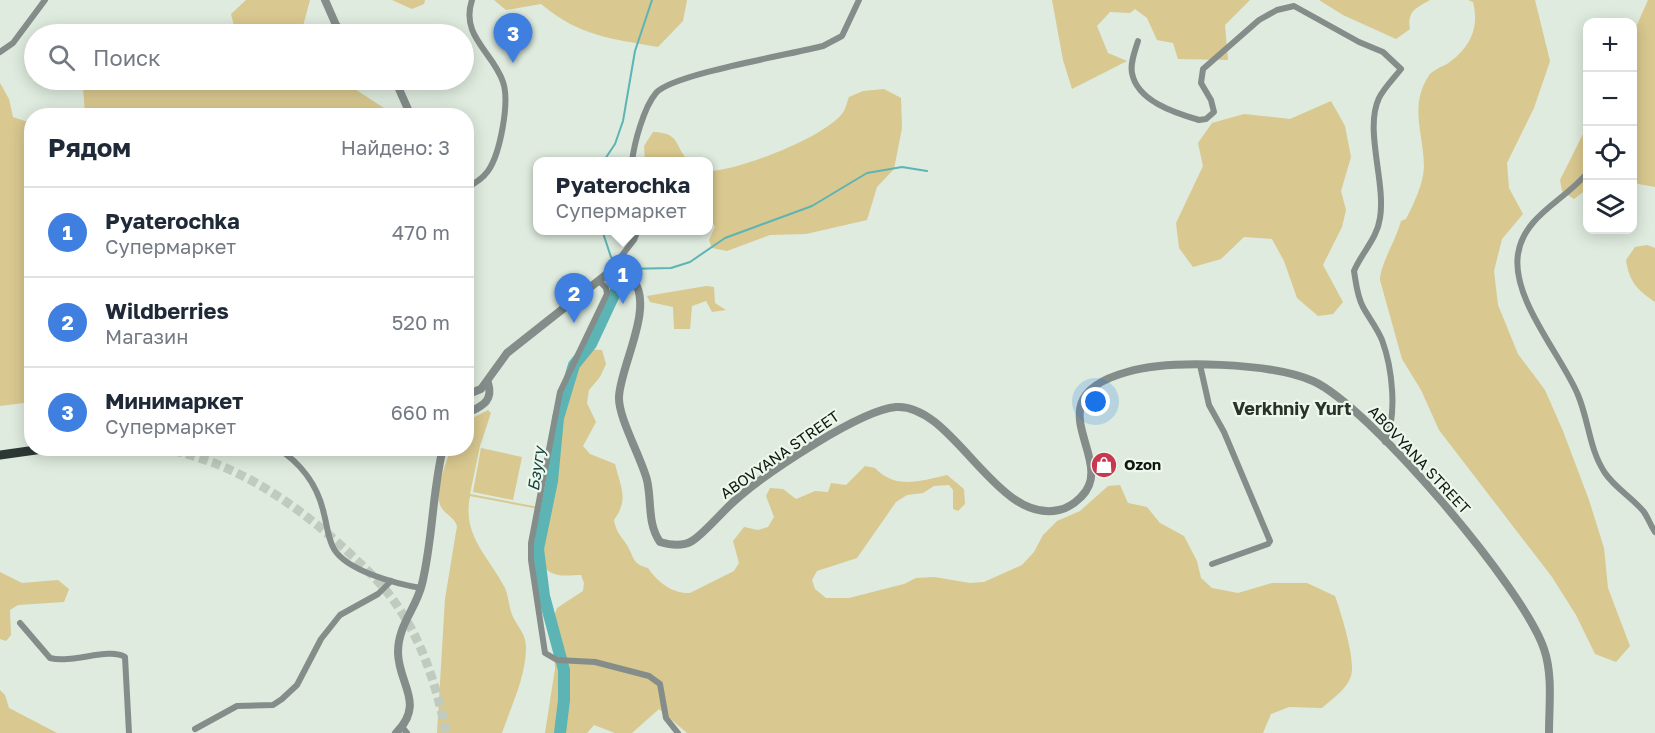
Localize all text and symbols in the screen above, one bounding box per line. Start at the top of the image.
pin: 3 [494,14,532,63]
map controls [1583,18,1637,234]
button: + [1583,18,1637,72]
search box [24,24,474,90]
icon: search [45,41,78,74]
text: Поиск [93,44,161,71]
button: − [1583,72,1637,126]
button: locate [1583,126,1637,180]
text: Рядом [48,132,131,163]
text: Найдено: 3 [341,135,450,159]
popup [533,157,713,235]
text: Pyaterochka [556,171,690,198]
button: layers [1583,180,1637,234]
text: Супермаркет [556,198,687,222]
text: Pyaterochka [105,207,240,234]
text: 1 [62,220,73,244]
text: 470 m [392,220,450,244]
text: Супермаркет [105,234,236,258]
pin: 1 [604,254,642,304]
pin: 2 [554,274,594,323]
text: Wildberries [105,297,229,324]
text: 2 [61,310,74,334]
text: 520 m [392,310,450,334]
text: Магазин [105,324,189,348]
text: Минимаркет [105,387,244,414]
your location [1081,387,1110,416]
district label: Verkhniy Yurt [1233,397,1351,419]
text: 3 [61,400,74,424]
text: 660 m [391,400,450,424]
street label: ABOVYANA STREET [1365,402,1474,517]
street label: ABOVYANA STREET [716,406,842,502]
text: Супермаркет [105,414,236,438]
water label: Бзугу [523,444,549,492]
shop icon: Ozon [1089,450,1119,480]
place label: Ozon [1124,455,1161,473]

